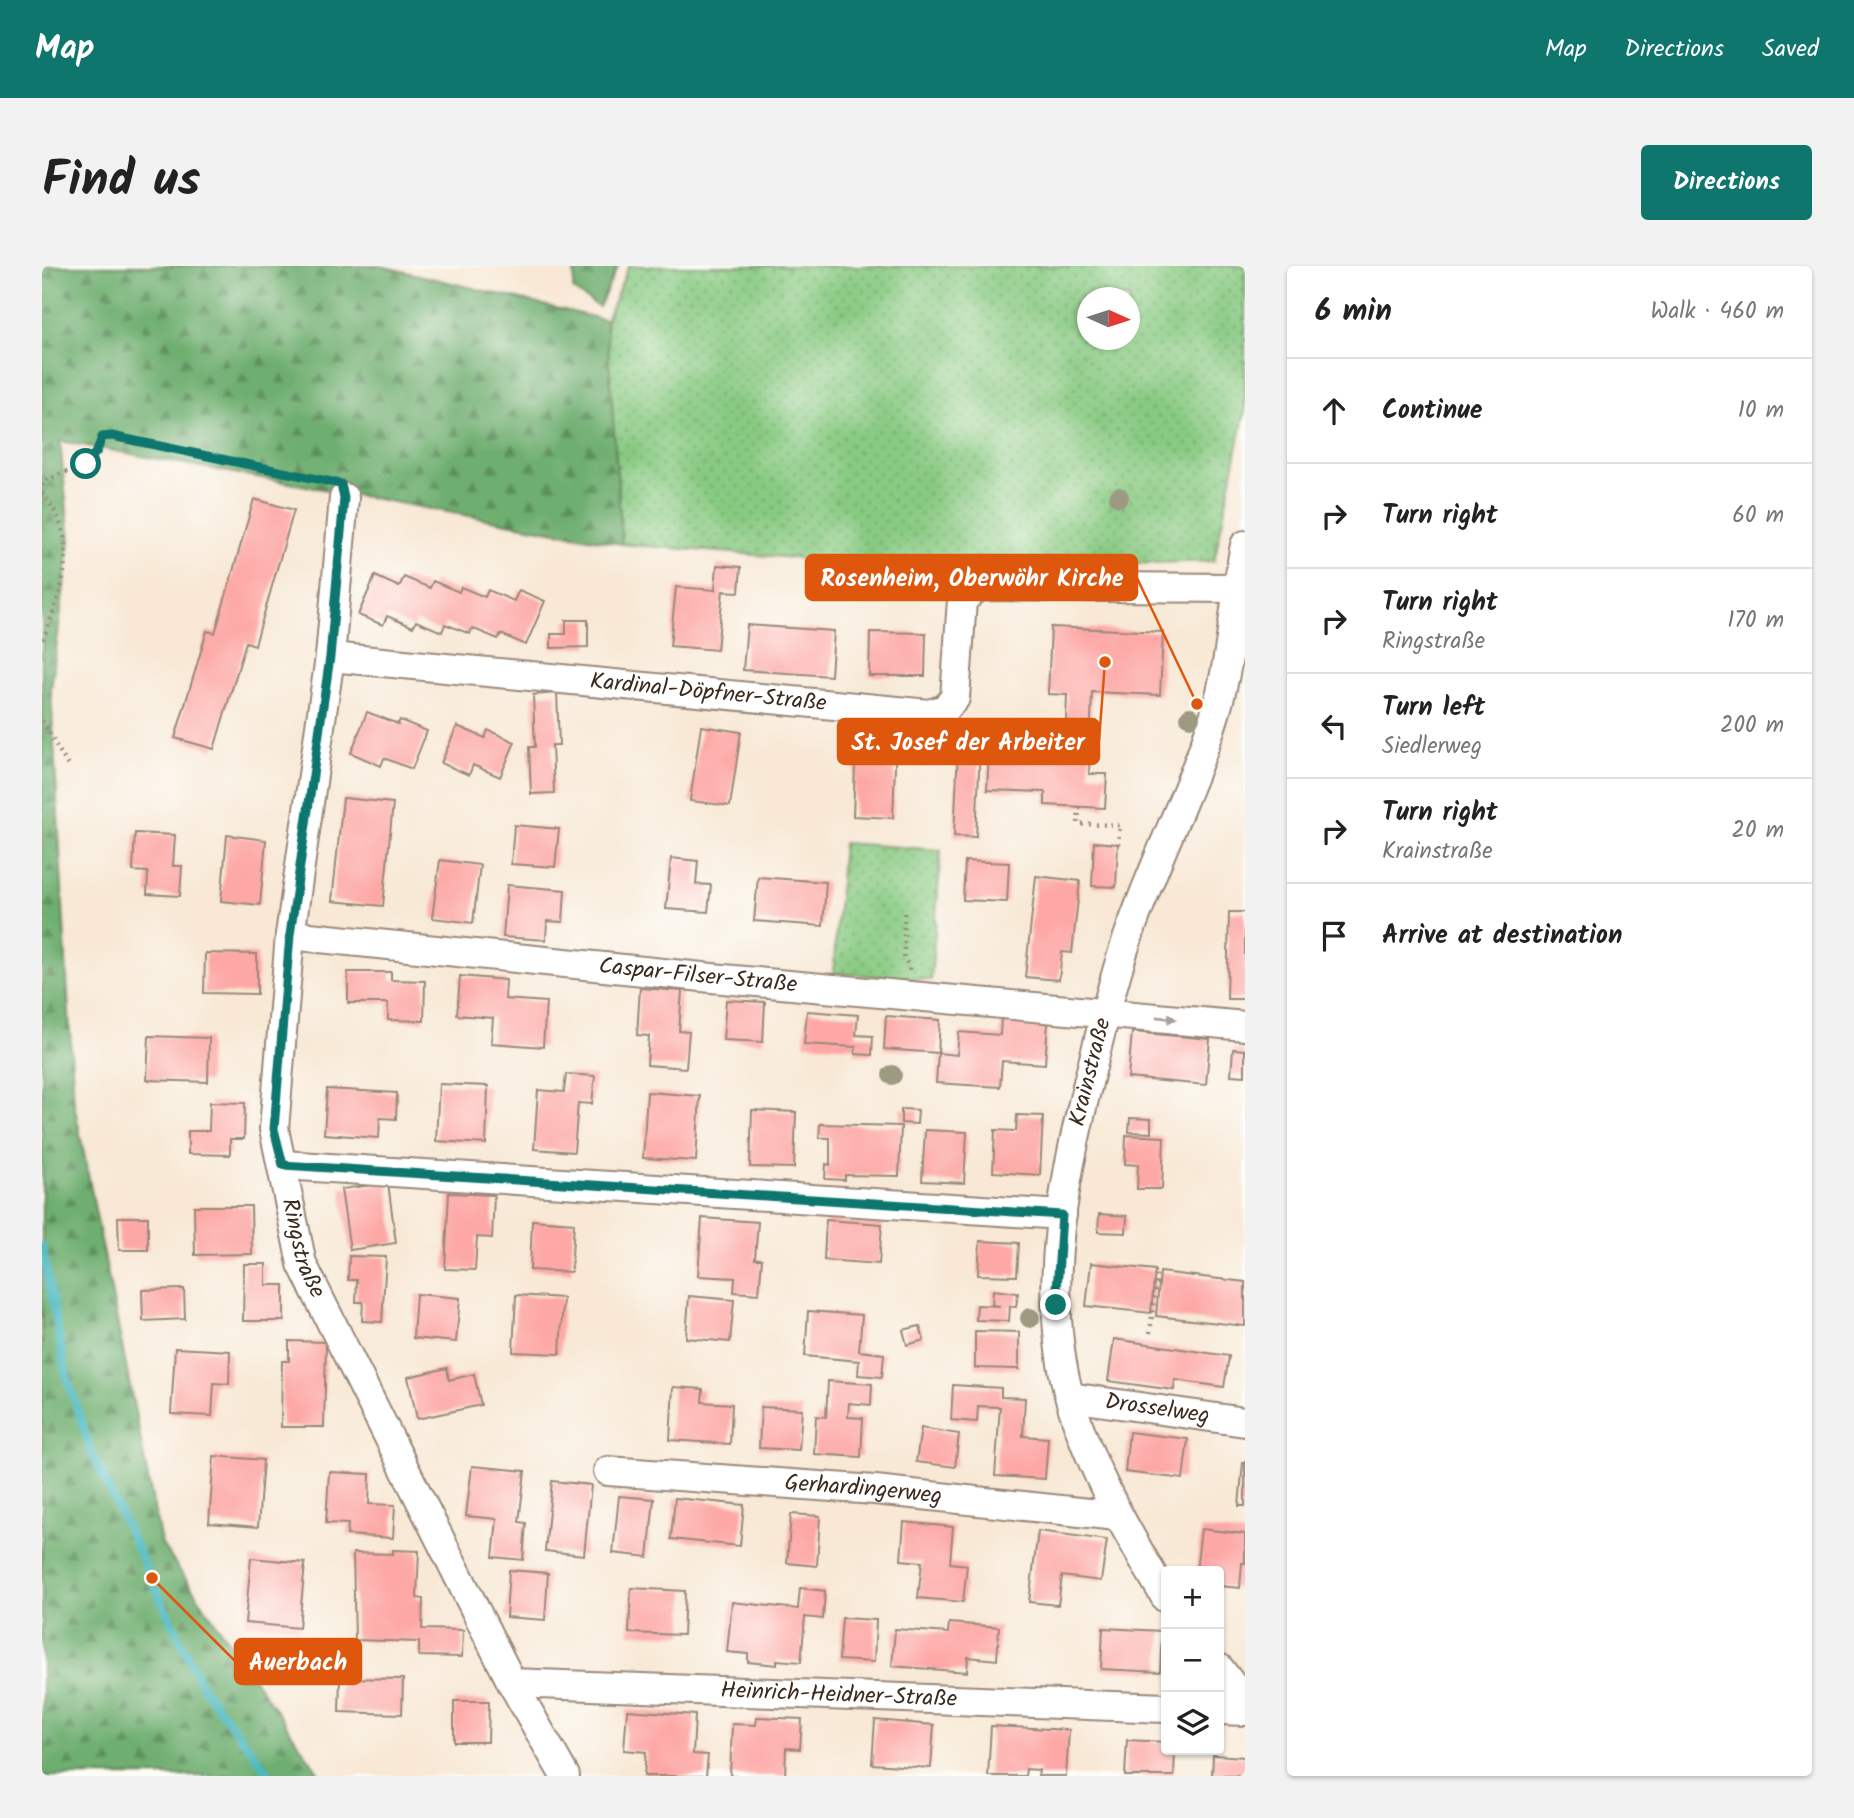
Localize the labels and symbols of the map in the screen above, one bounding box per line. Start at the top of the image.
north arrow [1077,287,1140,350]
route start [70,448,101,479]
callout: Rosenheim, Oberwöhr Kirche [806,555,1137,600]
text: Rosenheim, Oberwöhr Kirche [821,560,1124,599]
street label: Kardinal-Döpfner-Straße [588,664,828,722]
callout: St. Josef der Arbeiter [838,719,1099,764]
text: St. Josef der Arbeiter [851,724,1086,763]
street label: Caspar-Filser-Straße [597,949,799,1004]
one-way arrow [1155,1012,1177,1023]
street label: Krainstraße [1060,1014,1122,1130]
street label: Ringstraße [271,1195,334,1305]
route end [1040,1289,1071,1320]
street label: Drosselweg [1102,1384,1212,1435]
street label: Gerhardingerweg [783,1466,944,1515]
callout: Auerbach [235,1639,361,1684]
text: Auerbach [249,1644,347,1683]
street label: Heinrich-Heidner-Straße [720,1673,958,1718]

